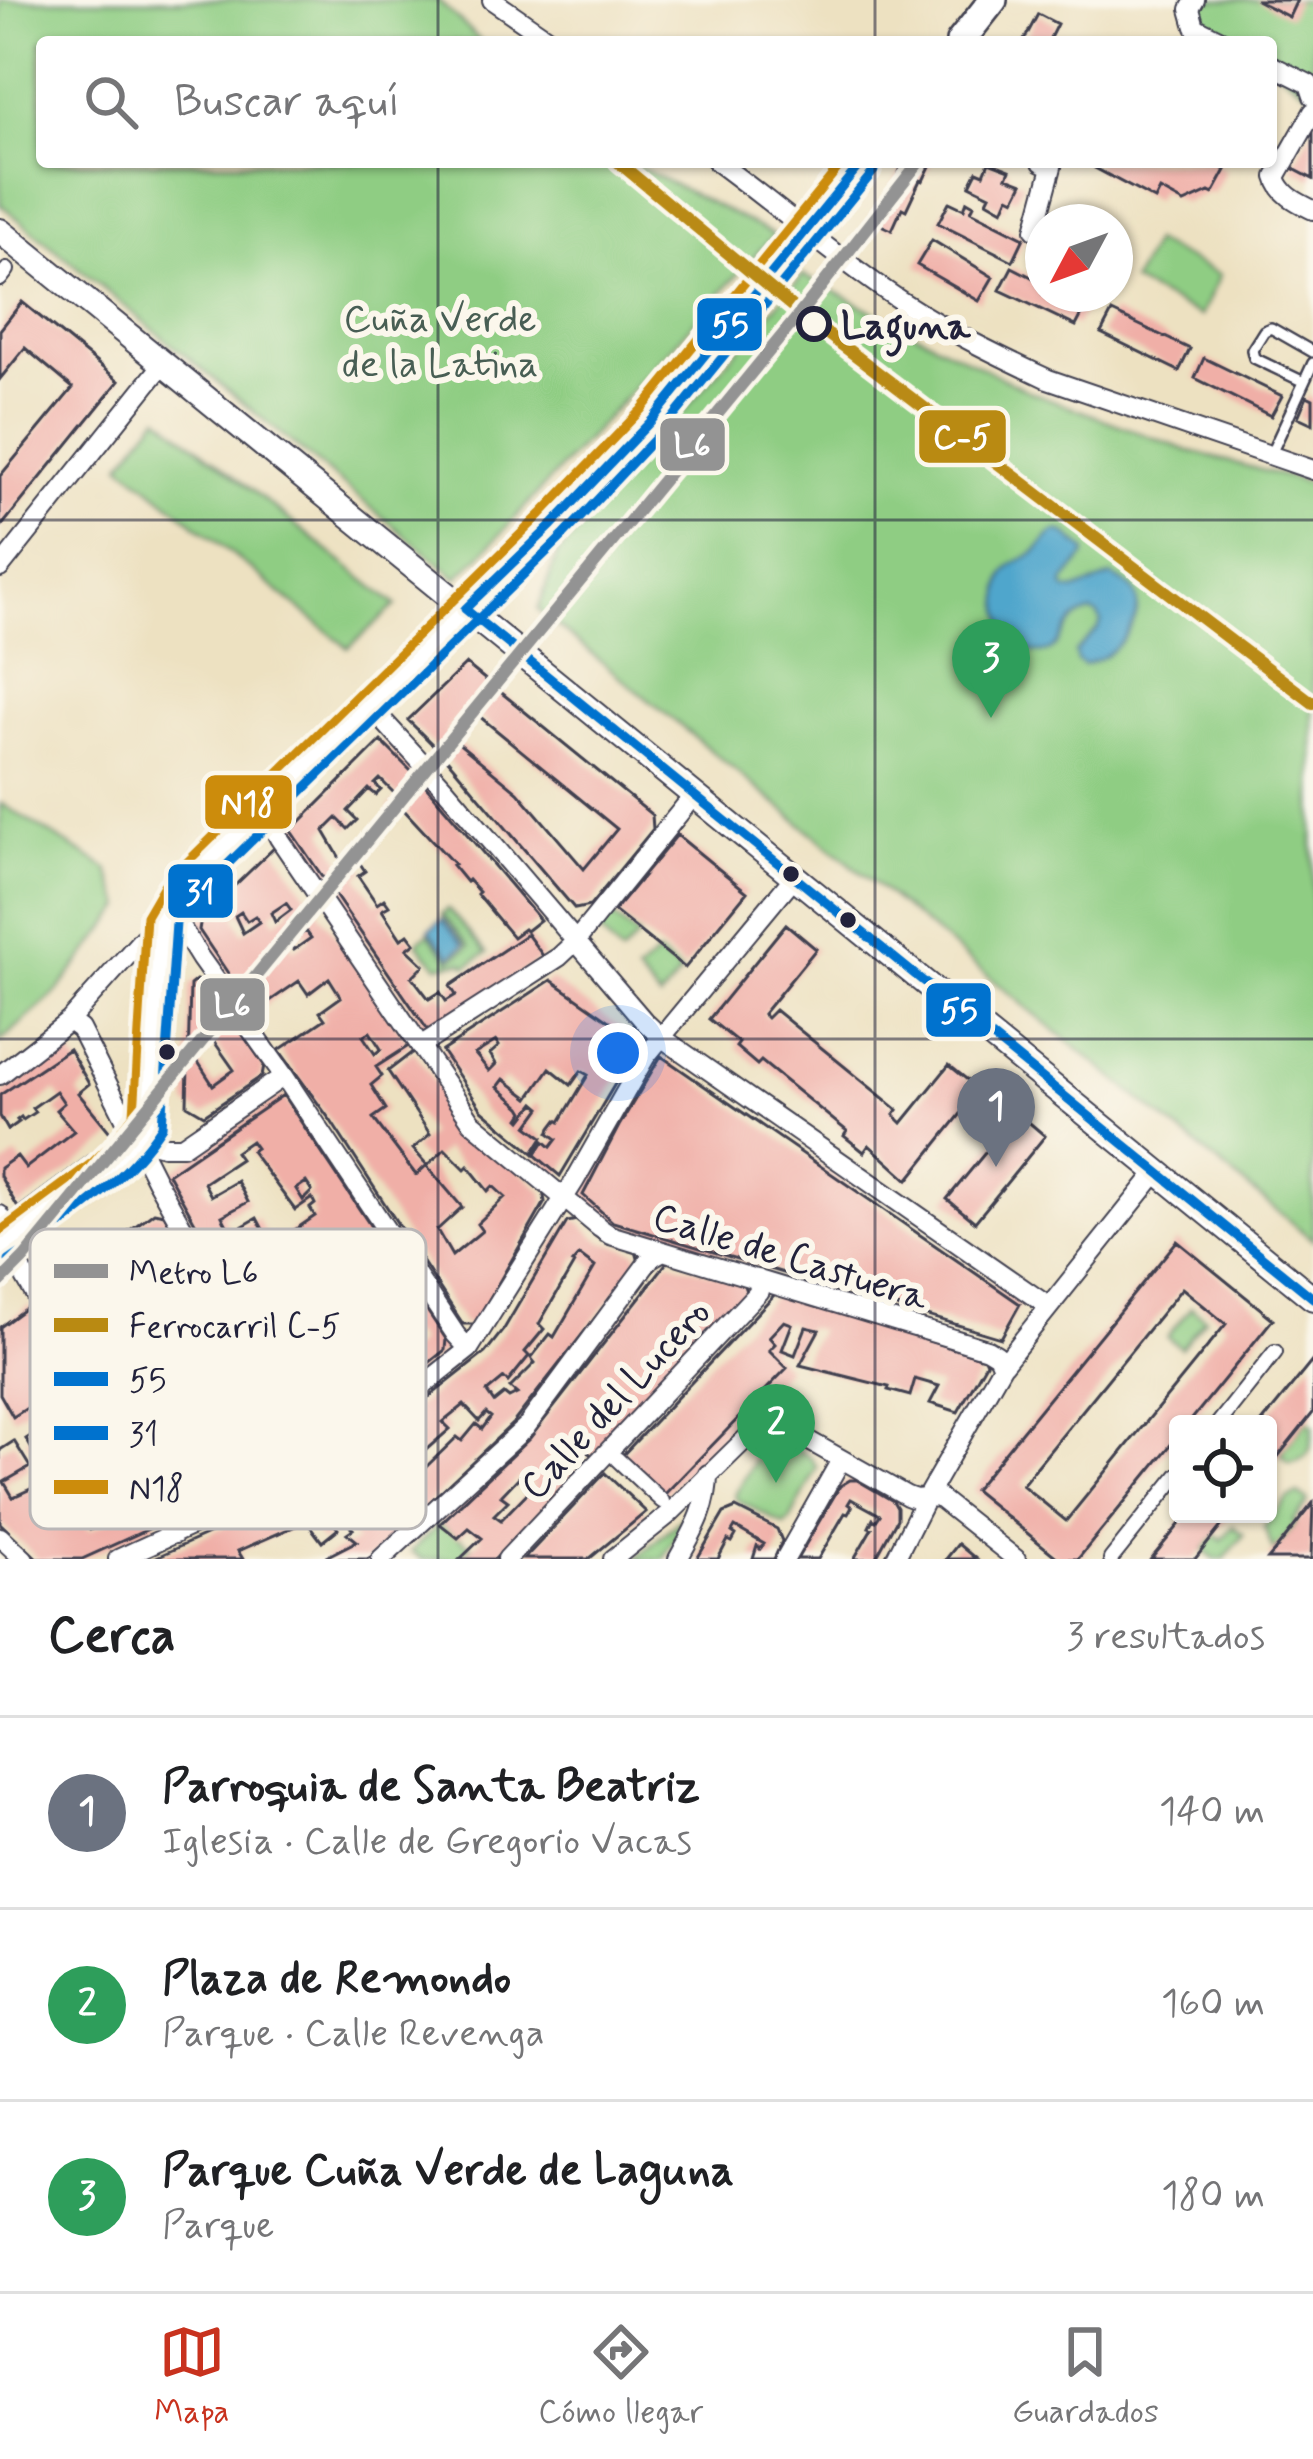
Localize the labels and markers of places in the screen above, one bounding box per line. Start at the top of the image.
place label: Laguna [841,302,972,357]
marker: Laguna [798,308,830,340]
pin: 3 [952,619,1030,718]
unlabelled marker [780,863,802,885]
unlabelled marker [837,909,859,931]
unlabelled marker [156,1041,178,1063]
pin: 1 [957,1068,1035,1167]
pin: 2 [737,1384,815,1483]

